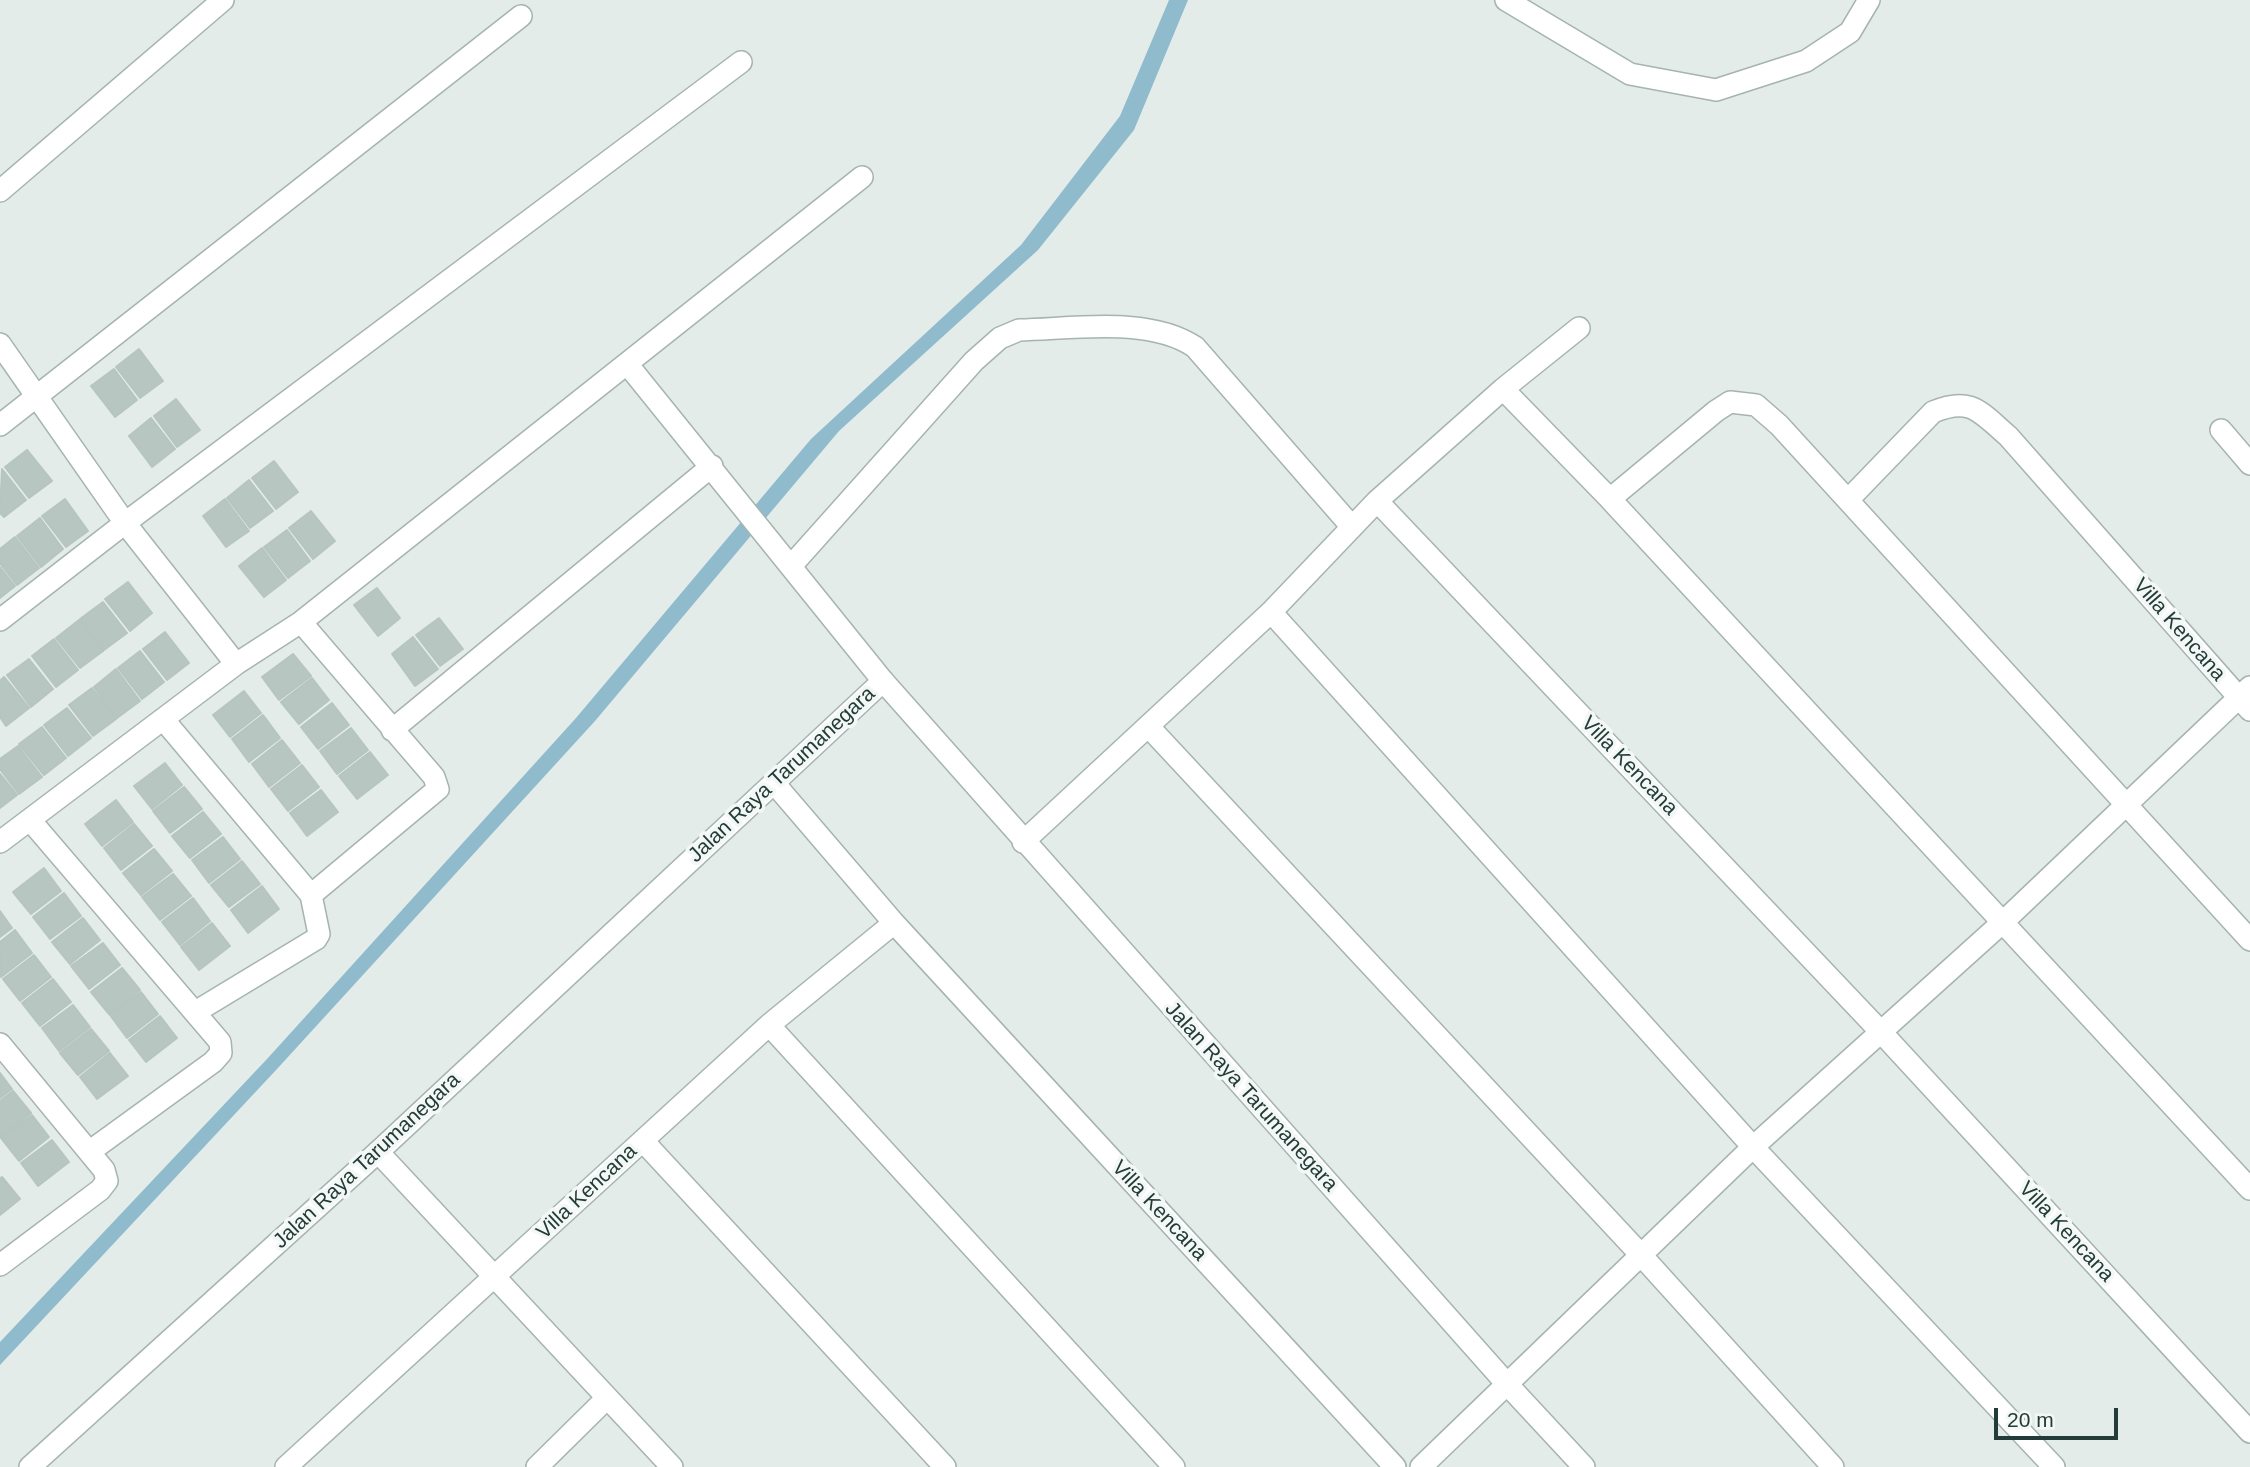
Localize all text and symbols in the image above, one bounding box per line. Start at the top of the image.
street label: Villa Kencana [2127,573,2231,687]
street label: Jalan Raya Tarumanegara [683,682,881,868]
street label: Villa Kencana [1575,711,1683,821]
street label: Jalan Raya Tarumanegara [1159,997,1343,1197]
street label: Jalan Raya Tarumanegara [268,1068,466,1254]
street label: Villa Kencana [532,1139,642,1245]
street label: Villa Kencana [1106,1156,1212,1266]
street label: Villa Kencana [2013,1177,2119,1287]
scale bar [1998,1394,2122,1438]
text: 20 m [2007,1408,2054,1431]

